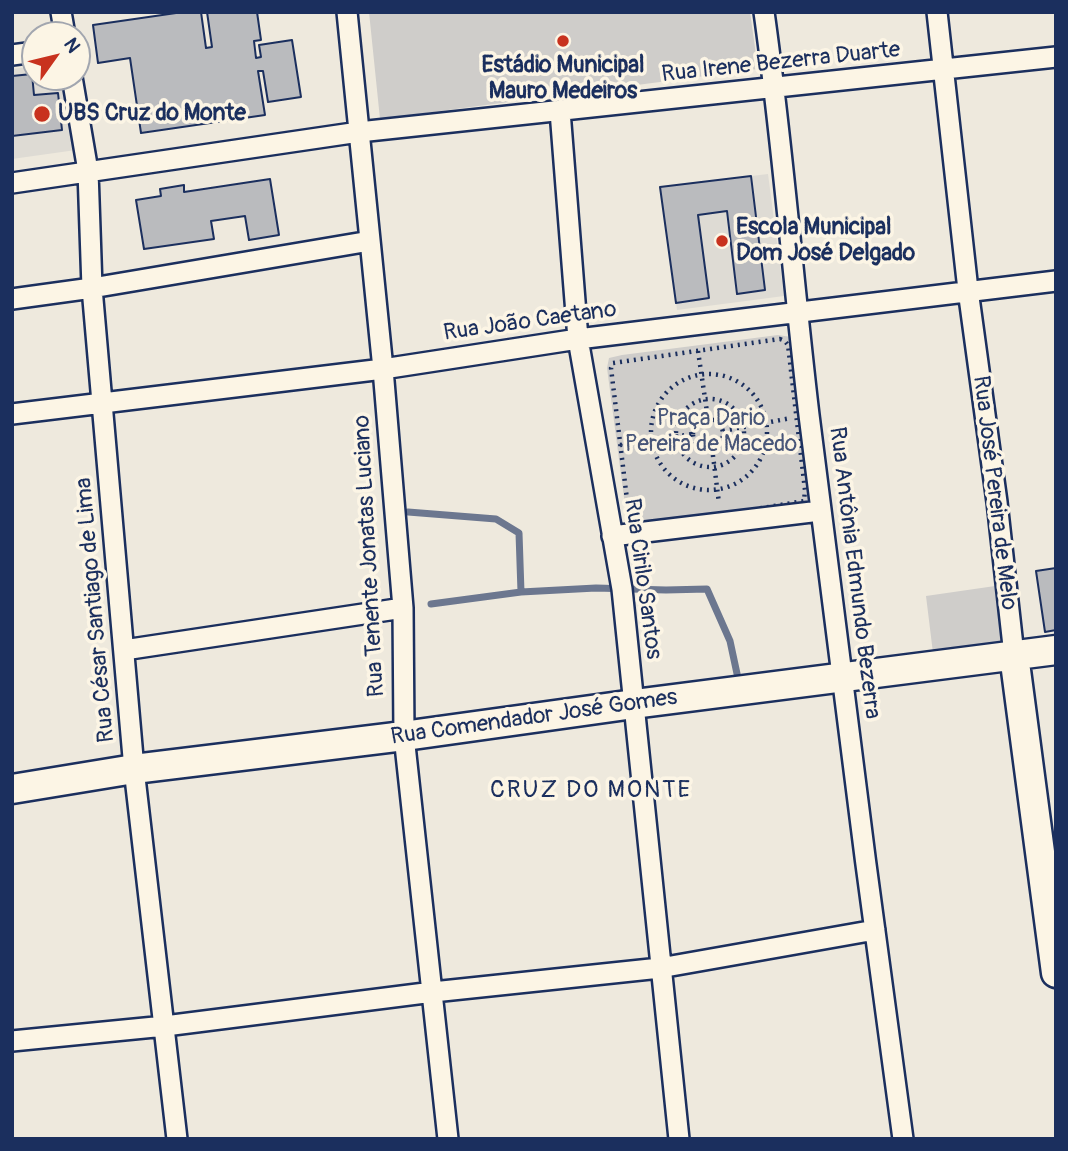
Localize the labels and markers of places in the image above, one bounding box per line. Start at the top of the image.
marker: Estádio Municipal Mauro Medeiros [555,33,571,49]
place label: Estádio Municipal Mauro Medeiros [481,52,645,106]
place label: UBS Cruz do Monte [58,100,246,128]
marker: UBS Cruz do Monte [32,104,52,124]
place label: Escola Municipal Dom José Delgado [736,214,915,268]
marker: Escola Municipal Dom José Delgado [714,233,730,249]

